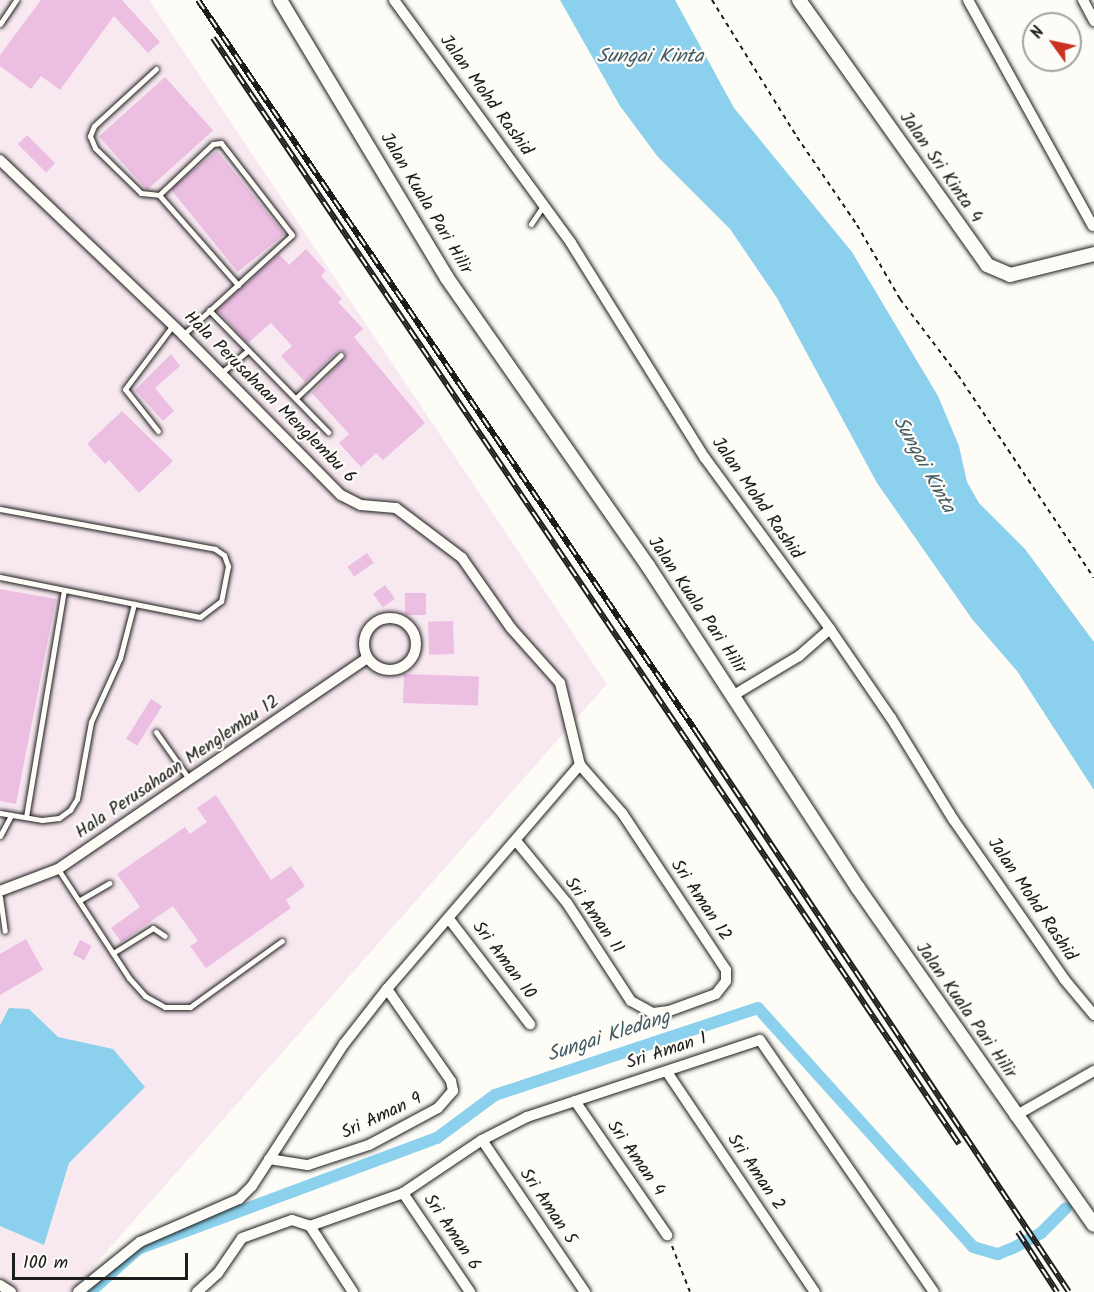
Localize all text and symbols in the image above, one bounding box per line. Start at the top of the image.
north arrow [1022,12,1082,72]
text: N [1025,22,1051,44]
street label: Jalan Mohd Rashid [434,31,536,161]
water label: Sungai Kinta [597,45,703,69]
street label: Jalan Sri Kinta 4 [894,108,986,228]
street label: Jalan Kuala Pari Hilir [374,129,476,279]
street label: Hala Perusahaan Menglembu 6 [178,307,360,489]
water label: Sungai Kinta [887,412,959,518]
street label: Jalan Mohd Rashid [706,434,806,564]
street label: Jalan Kuala Pari Hilir [642,533,750,679]
street label: Hala Perusahaan Menglembu 12 [72,692,284,844]
street label: Jalan Mohd Rashid [982,834,1080,966]
street label: Sri Aman 12 [665,856,735,946]
street label: Sri Aman 11 [559,873,627,959]
street label: Sri Aman 10 [467,918,539,1004]
street label: Jalan Kuala Pari Hilir [910,939,1020,1083]
water label: Sungai Kledang [545,1006,673,1068]
street label: Sri Aman 1 [624,1029,710,1075]
street label: Sri Aman 9 [338,1089,426,1145]
street label: Sri Aman 4 [601,1117,669,1201]
street label: Sri Aman 2 [721,1130,789,1216]
street label: Sri Aman 5 [514,1165,580,1249]
street label: Sri Aman 6 [418,1191,484,1275]
scale bar [15,1241,190,1279]
text: 100 m [23,1249,68,1278]

